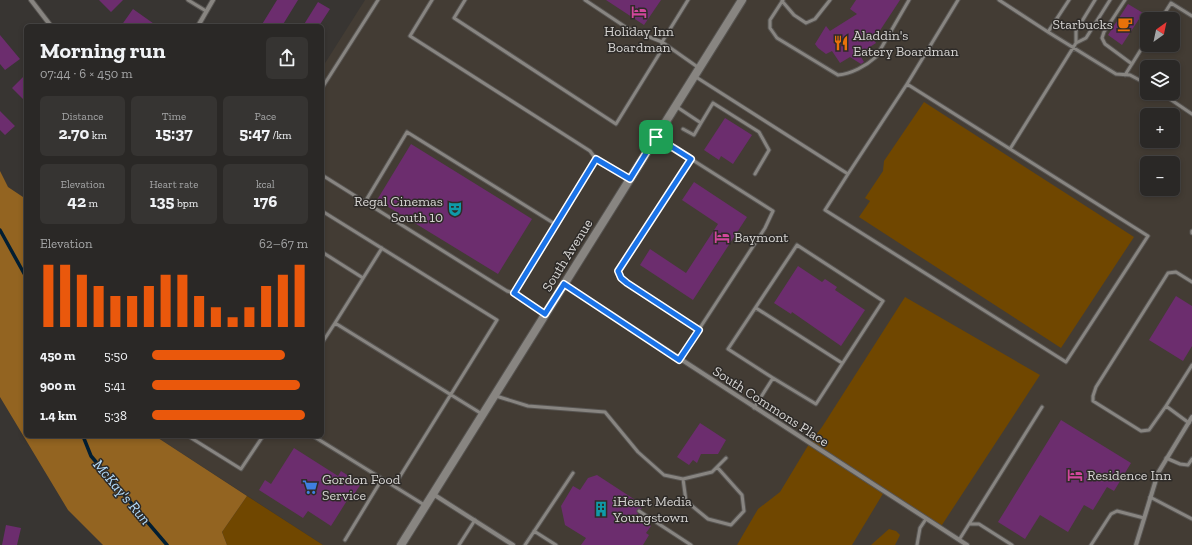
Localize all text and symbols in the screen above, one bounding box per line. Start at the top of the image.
hotel icon: Holiday Inn Boardman [630,3,648,21]
north arrow [1140,12,1180,52]
map controls [1140,12,1180,196]
cafe icon: Starbucks [1116,15,1134,33]
place label: Starbucks [1052,16,1113,33]
place label: Holiday Inn Boardman [604,23,674,56]
place label: Aladdin's Eatery Boardman [853,27,958,60]
restaurant icon: Aladdin's Eatery Boardman [832,34,850,52]
text: Morning run [40,37,166,64]
button: share [266,37,308,79]
button: layers [1140,60,1180,100]
text: 07:44 · 6 × 450 m [40,66,132,81]
button: + [1140,108,1180,148]
text: Distance [62,110,103,123]
text: Time [162,110,186,123]
text: Pace [254,110,276,123]
pin [639,120,673,154]
text: 2.70 [58,123,89,143]
text: 15:37 [155,123,193,143]
text: 5:47 [239,123,270,143]
icon: arrive [645,126,667,148]
text: km [89,129,107,142]
text: /km [270,129,291,142]
button: − [1140,156,1180,196]
text: Elevation [60,178,105,191]
text: Heart rate [150,178,198,191]
text: kcal [256,178,275,191]
text: 42 [67,191,86,211]
text: 135 [150,191,174,211]
text: 176 [253,191,277,211]
place label: Regal Cinemas South 10 [354,193,443,226]
text: m [86,197,98,210]
text: bpm [174,197,198,210]
theatre icon: Regal Cinemas South 10 [446,200,464,218]
street label: South Avenue [538,215,597,295]
hotel icon: Baymont [713,228,731,246]
place label: Baymont [734,229,789,246]
text: Elevation [40,236,92,251]
text: 62–67 m [259,236,308,251]
text: 450 m [40,348,76,363]
text: 5:50 [104,348,128,363]
street label: South Commons Place [709,363,832,451]
text: 900 m [40,378,76,393]
text: 5:41 [104,378,126,393]
text: 1.4 km [40,408,77,423]
text: 5:38 [104,408,127,423]
water label: McKay's Run [90,456,155,528]
hotel icon: Residence Inn [1066,466,1084,484]
place label: Residence Inn [1087,467,1171,484]
place label: Gordon Food Service [322,471,401,504]
supermarket icon: Gordon Food Service [301,478,319,496]
place label: iHeart Media Youngstown [612,493,692,526]
building icon: iHeart Media Youngstown [592,500,610,518]

